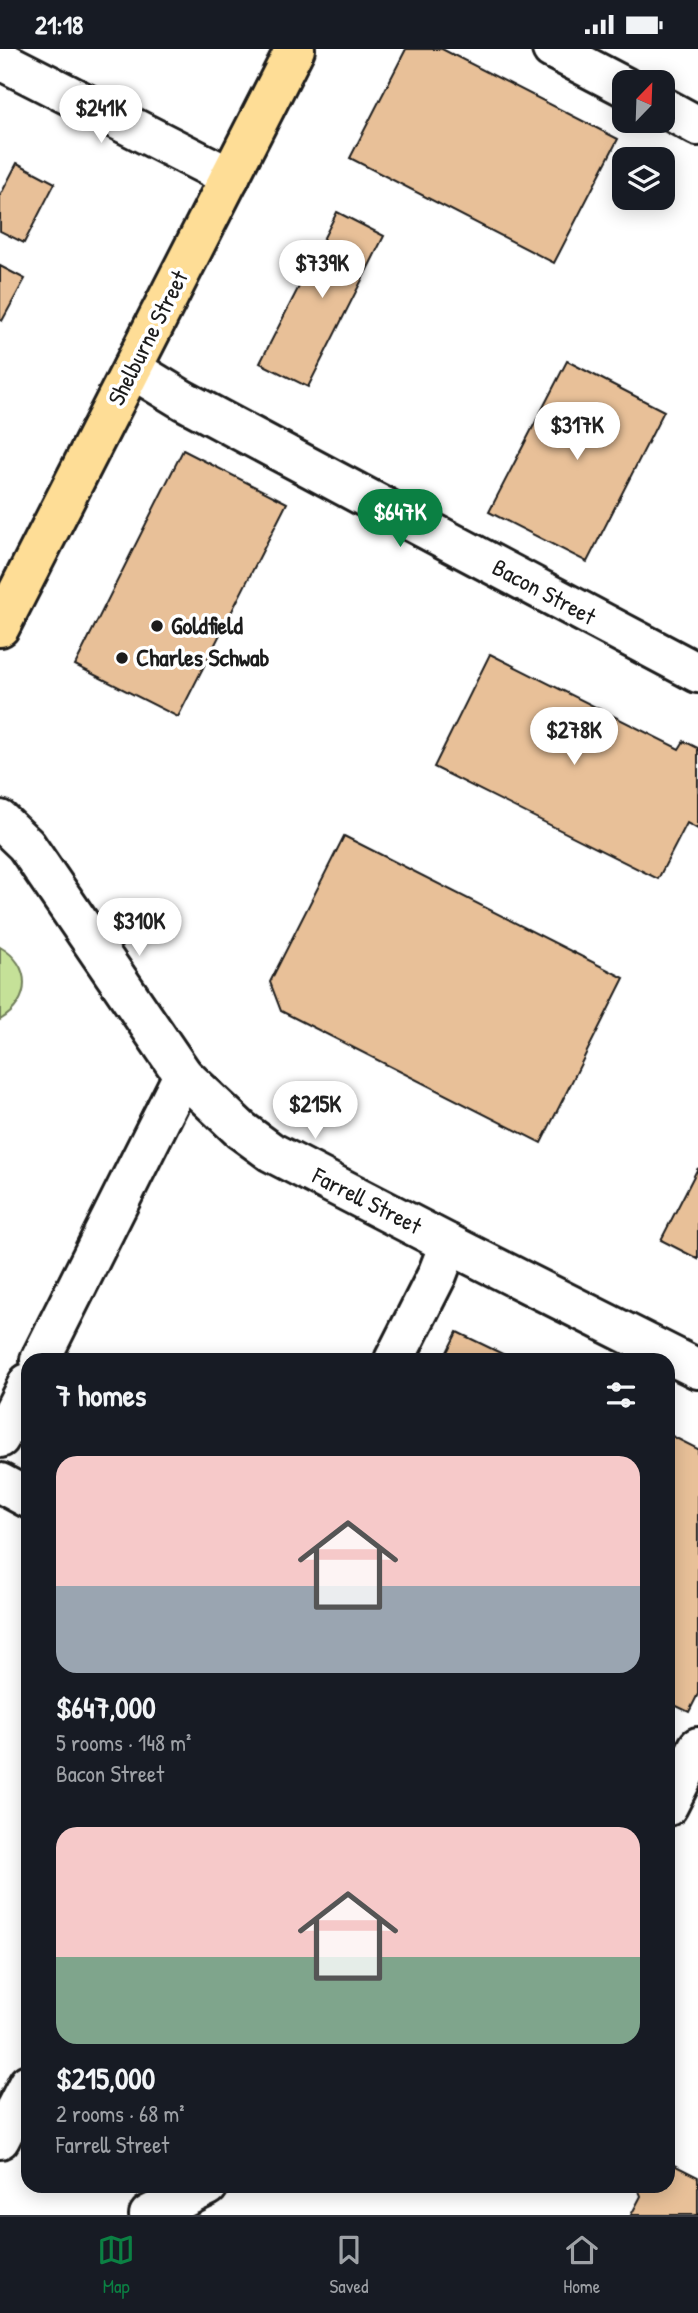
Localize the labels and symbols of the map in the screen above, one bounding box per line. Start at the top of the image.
north arrow [612,70,676,133]
pin: $241K [52,85,150,145]
pin: $739K [273,240,371,300]
street label: Shelburne Street [99,264,195,411]
pin: $317K [528,403,626,462]
pin: $647K [351,489,449,549]
street label: Bacon Street [487,551,602,632]
place label: Goldfield [171,609,243,641]
marker: Goldfield [149,618,165,634]
place label: Charles Schwab [136,641,270,673]
marker: Charles Schwab [114,650,130,666]
pin: $278K [525,707,623,767]
pin: $310K [90,899,188,958]
pin: $215K [266,1081,364,1141]
street label: Farrell Street [307,1159,428,1242]

